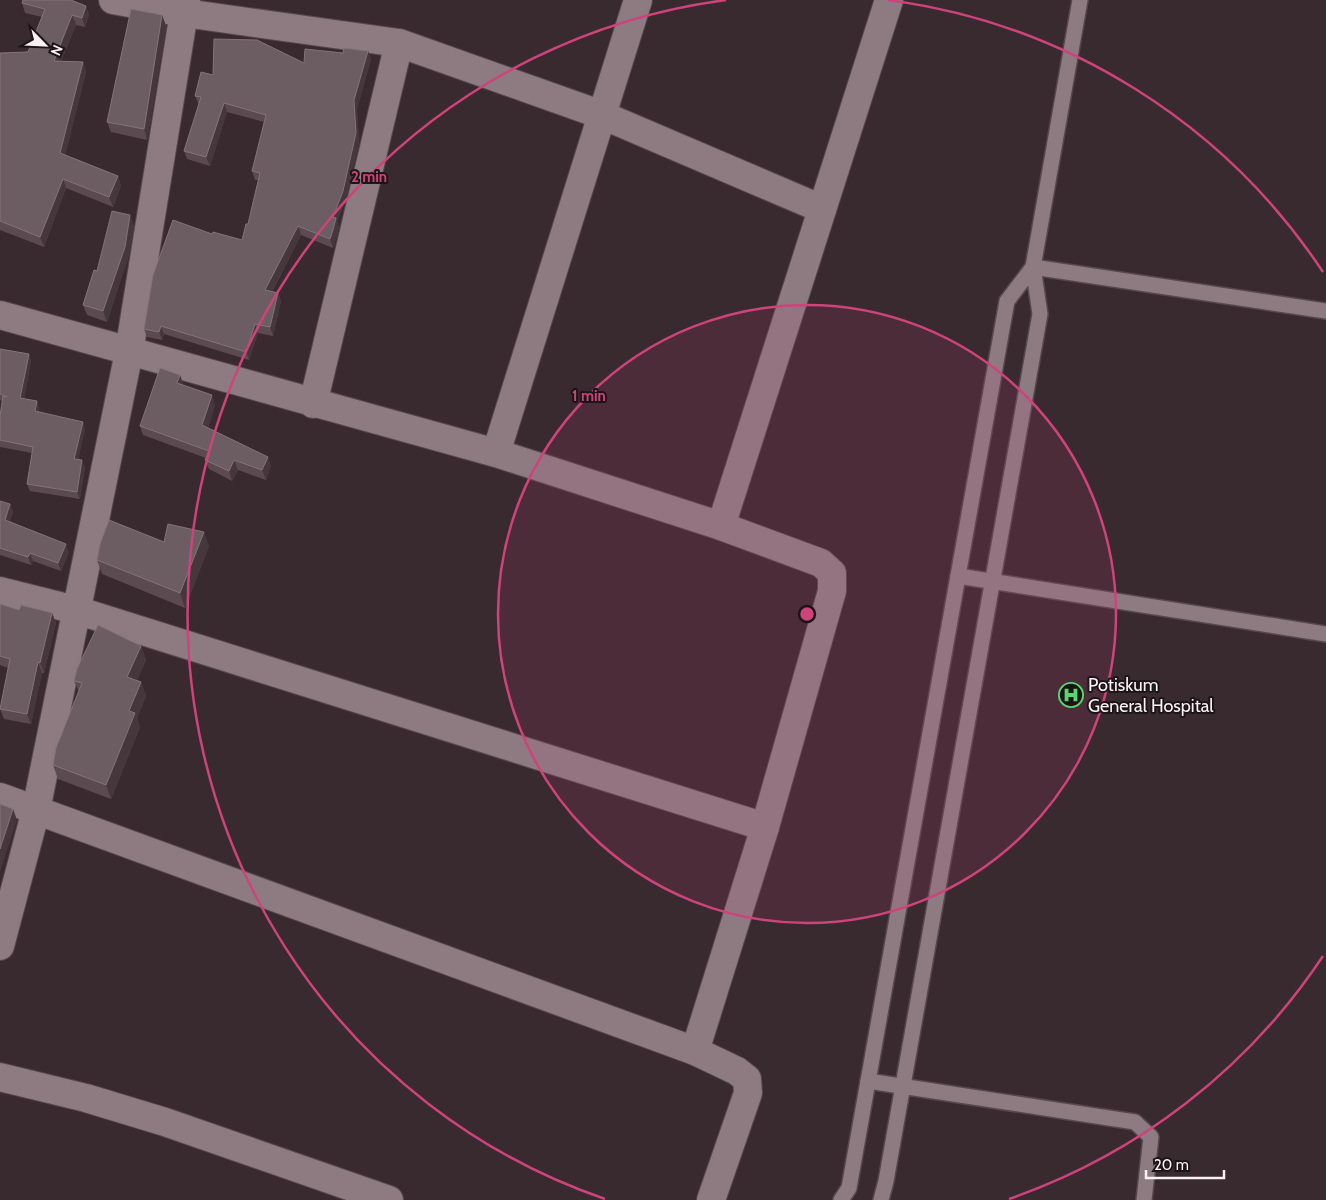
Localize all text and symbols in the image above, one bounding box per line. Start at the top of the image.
north arrow [20,20,70,70]
text: N [47,42,67,58]
text: 2 min [351,168,387,186]
text: 1 min [572,387,606,405]
centre of rings [798,605,816,623]
place label: Potiskum General Hospital [1088,674,1214,717]
hospital icon: Potiskum General Hospital [1058,682,1084,708]
scale bar [1146,1148,1224,1180]
text: 20 m [1154,1156,1189,1174]

